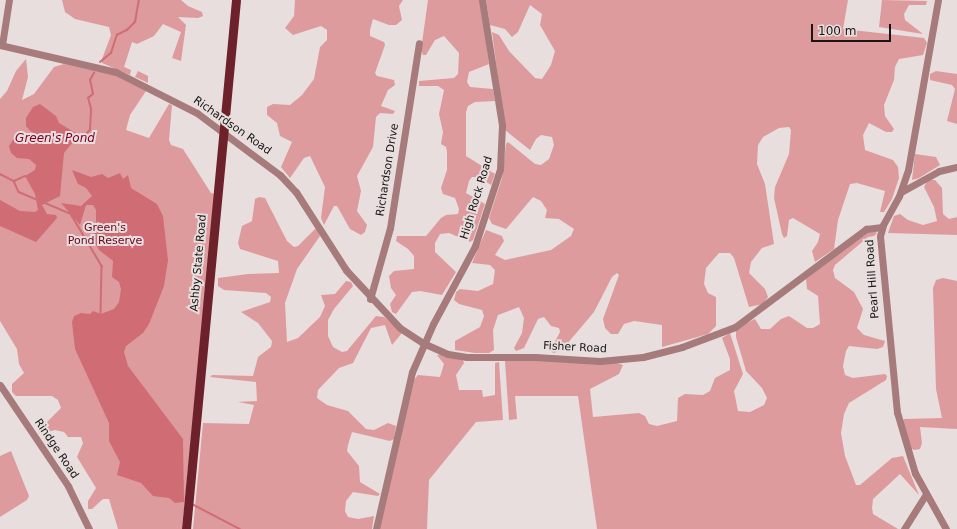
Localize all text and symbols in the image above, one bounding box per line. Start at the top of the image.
scale bar [813,16,893,42]
text: 100 m [818,24,856,38]
street label: Richardson Road [190,94,274,158]
street label: Richardson Drive [374,123,402,217]
water label: Green's Pond [15,132,95,146]
street label: High Rock Road [458,155,496,241]
street label: Ashby State Road [188,214,210,312]
park label: Green's Pond Reserve [68,222,142,248]
street label: Pearl Hill Road [864,239,882,319]
street label: Fisher Road [543,340,607,356]
street label: Rindge Road [31,416,81,482]

